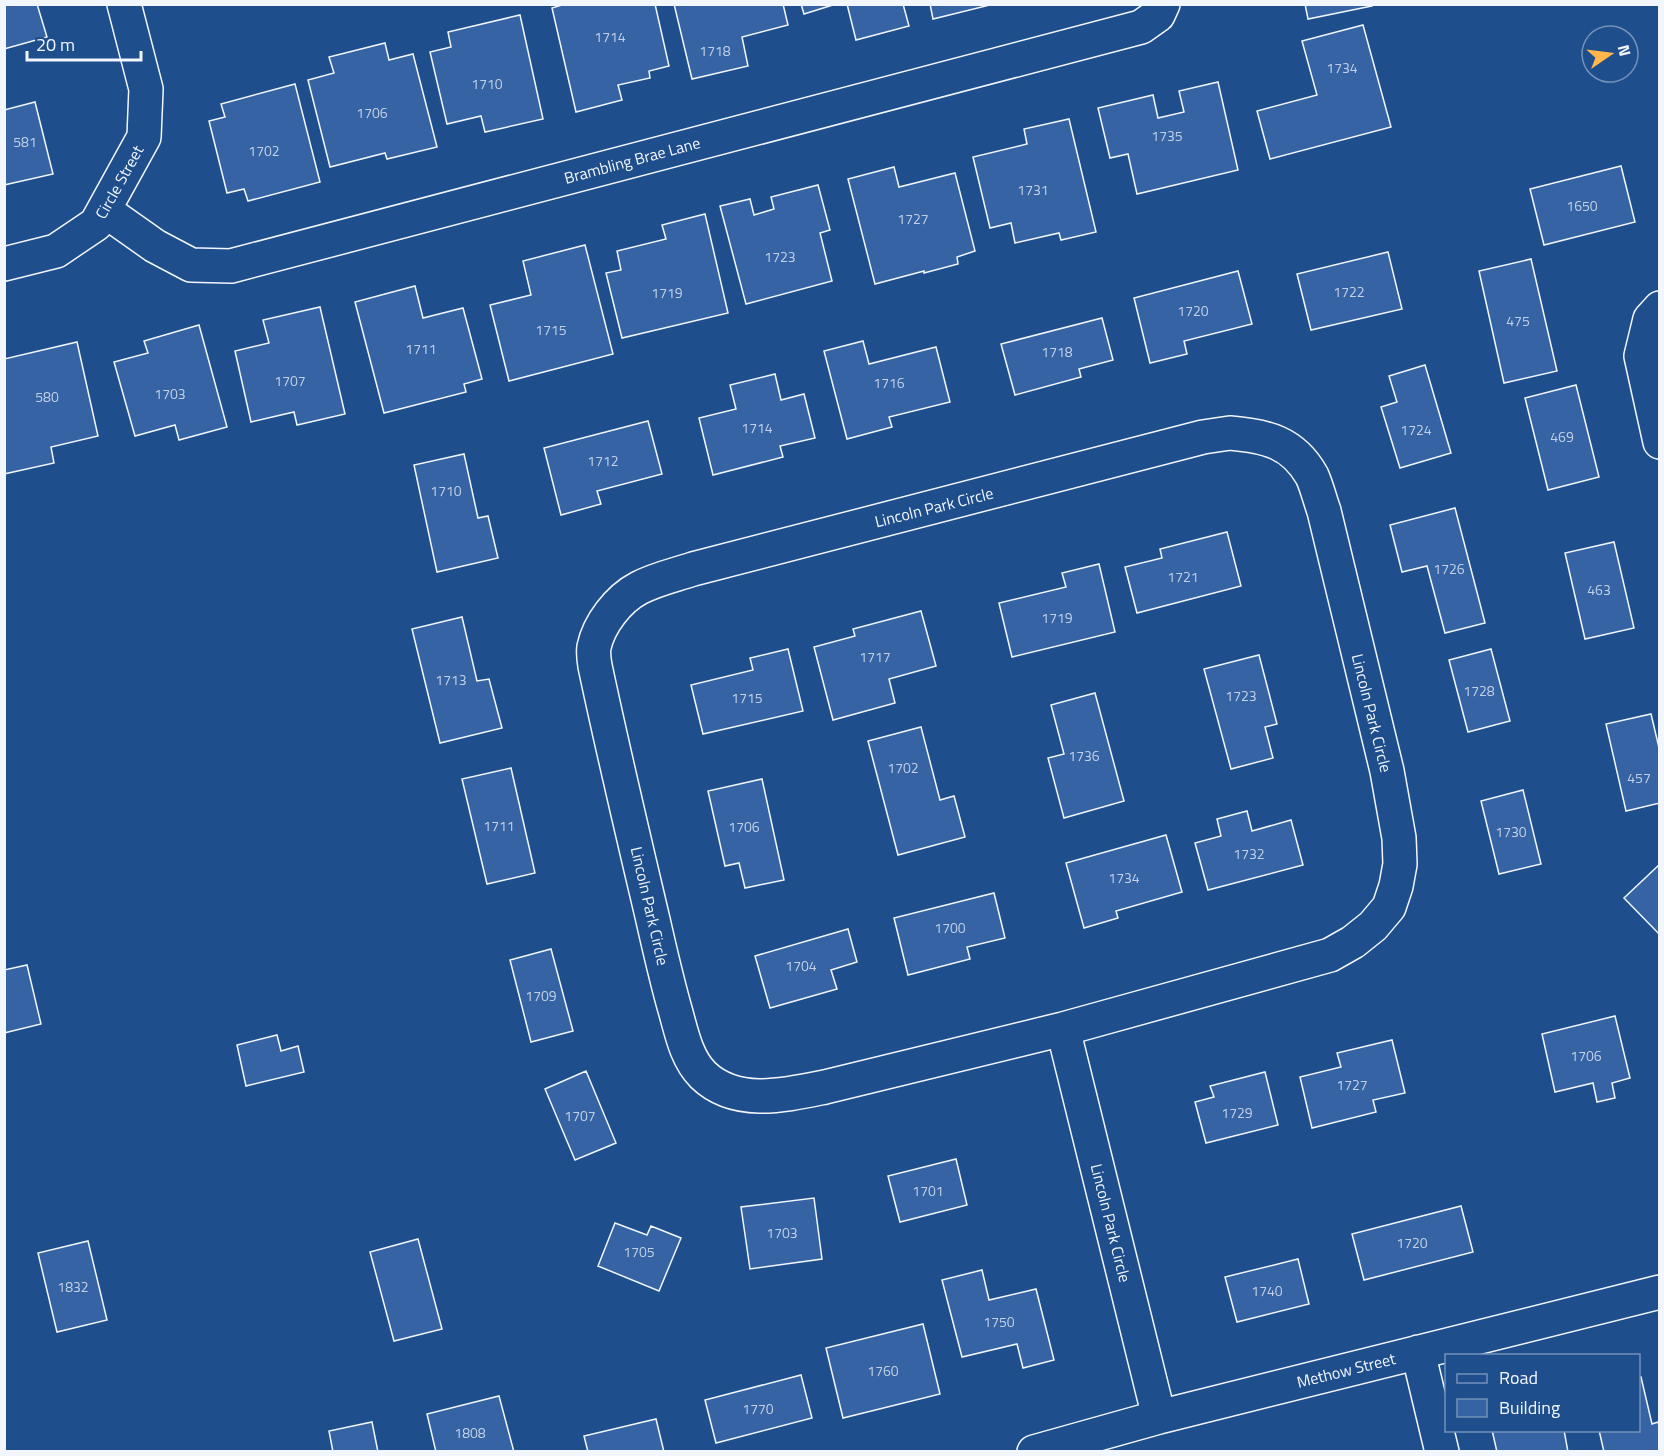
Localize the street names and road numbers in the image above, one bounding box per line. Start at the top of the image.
street label: Brambling Brae Lane [561,130,703,190]
street label: Circle Street [89,140,149,223]
street label: Lincoln Park Circle [872,481,996,533]
street label: Lincoln Park Circle [1346,651,1398,775]
street label: Lincoln Park Circle [625,844,675,968]
street label: Lincoln Park Circle [1085,1161,1137,1285]
street label: Methow Street [1294,1346,1398,1394]

